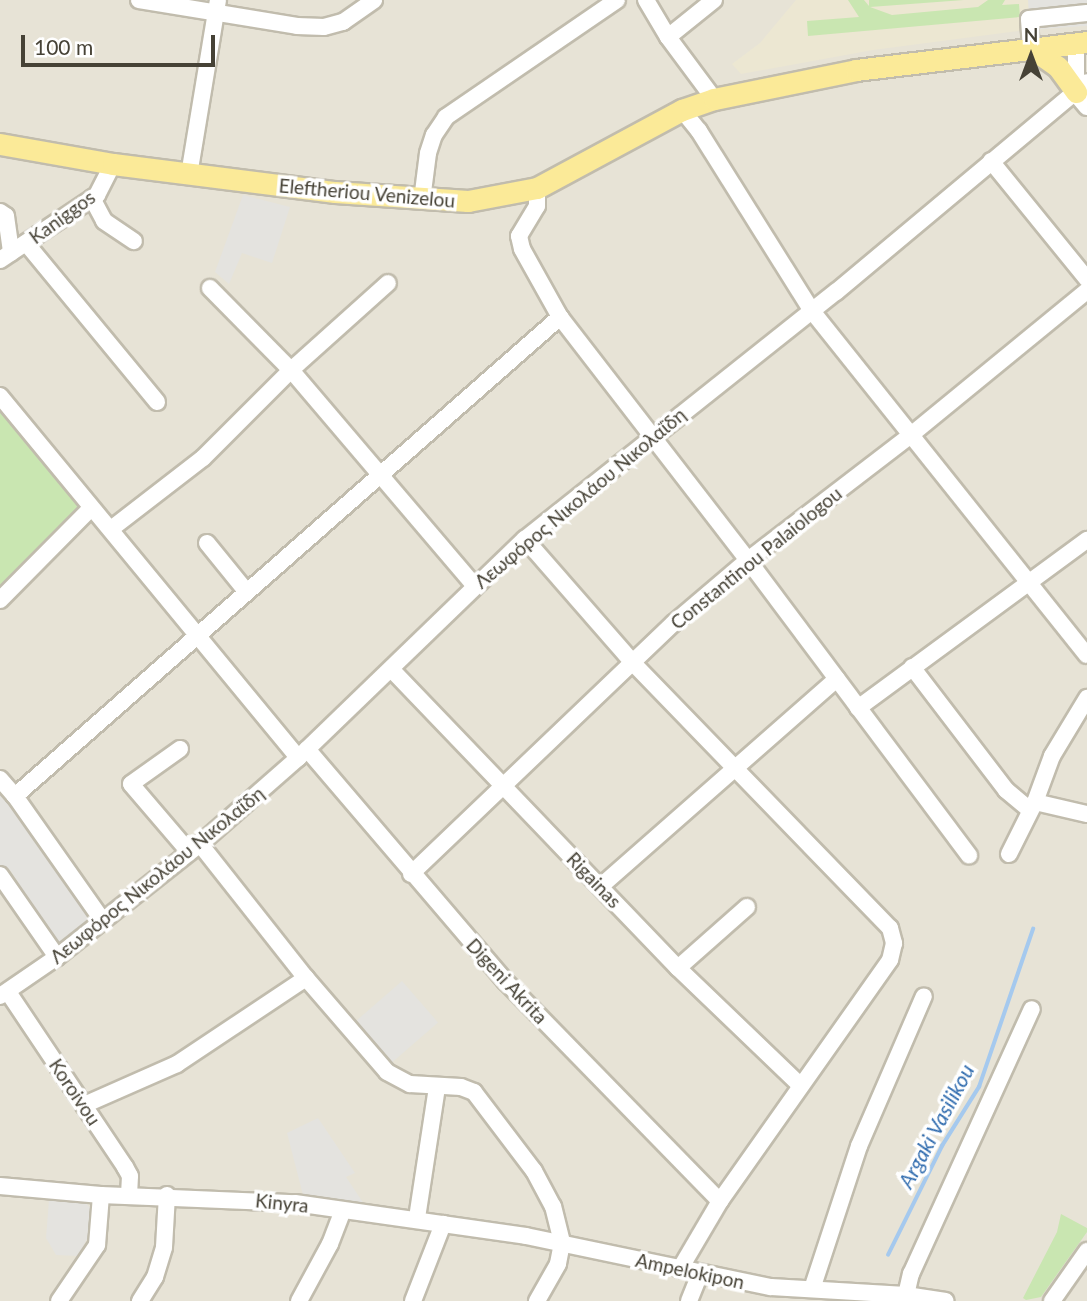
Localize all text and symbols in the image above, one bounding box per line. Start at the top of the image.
scale bar [24,21,219,65]
north arrow [996,21,1066,91]
text: N [1024,23,1038,46]
text: 100 m [34,34,93,59]
street label: Eleftheriou Venizelou [278,174,456,212]
street label: Kaniggos [25,186,99,248]
street label: Λεωφόρος Νικολάου Νικολαΐδη [470,403,690,593]
street label: Constantinou Palaiologou [666,482,846,634]
street label: Λεωφόρος Νικολάου Νικολαΐδη [46,782,268,968]
street label: Rigainas [562,847,626,913]
street label: Digeni Akrita [462,933,552,1029]
street label: Koroivou [44,1054,106,1130]
water label: Argaki Vasilikou [893,1059,979,1193]
street label: Kinyra [254,1189,310,1217]
street label: Ampelokipon [634,1248,746,1294]

